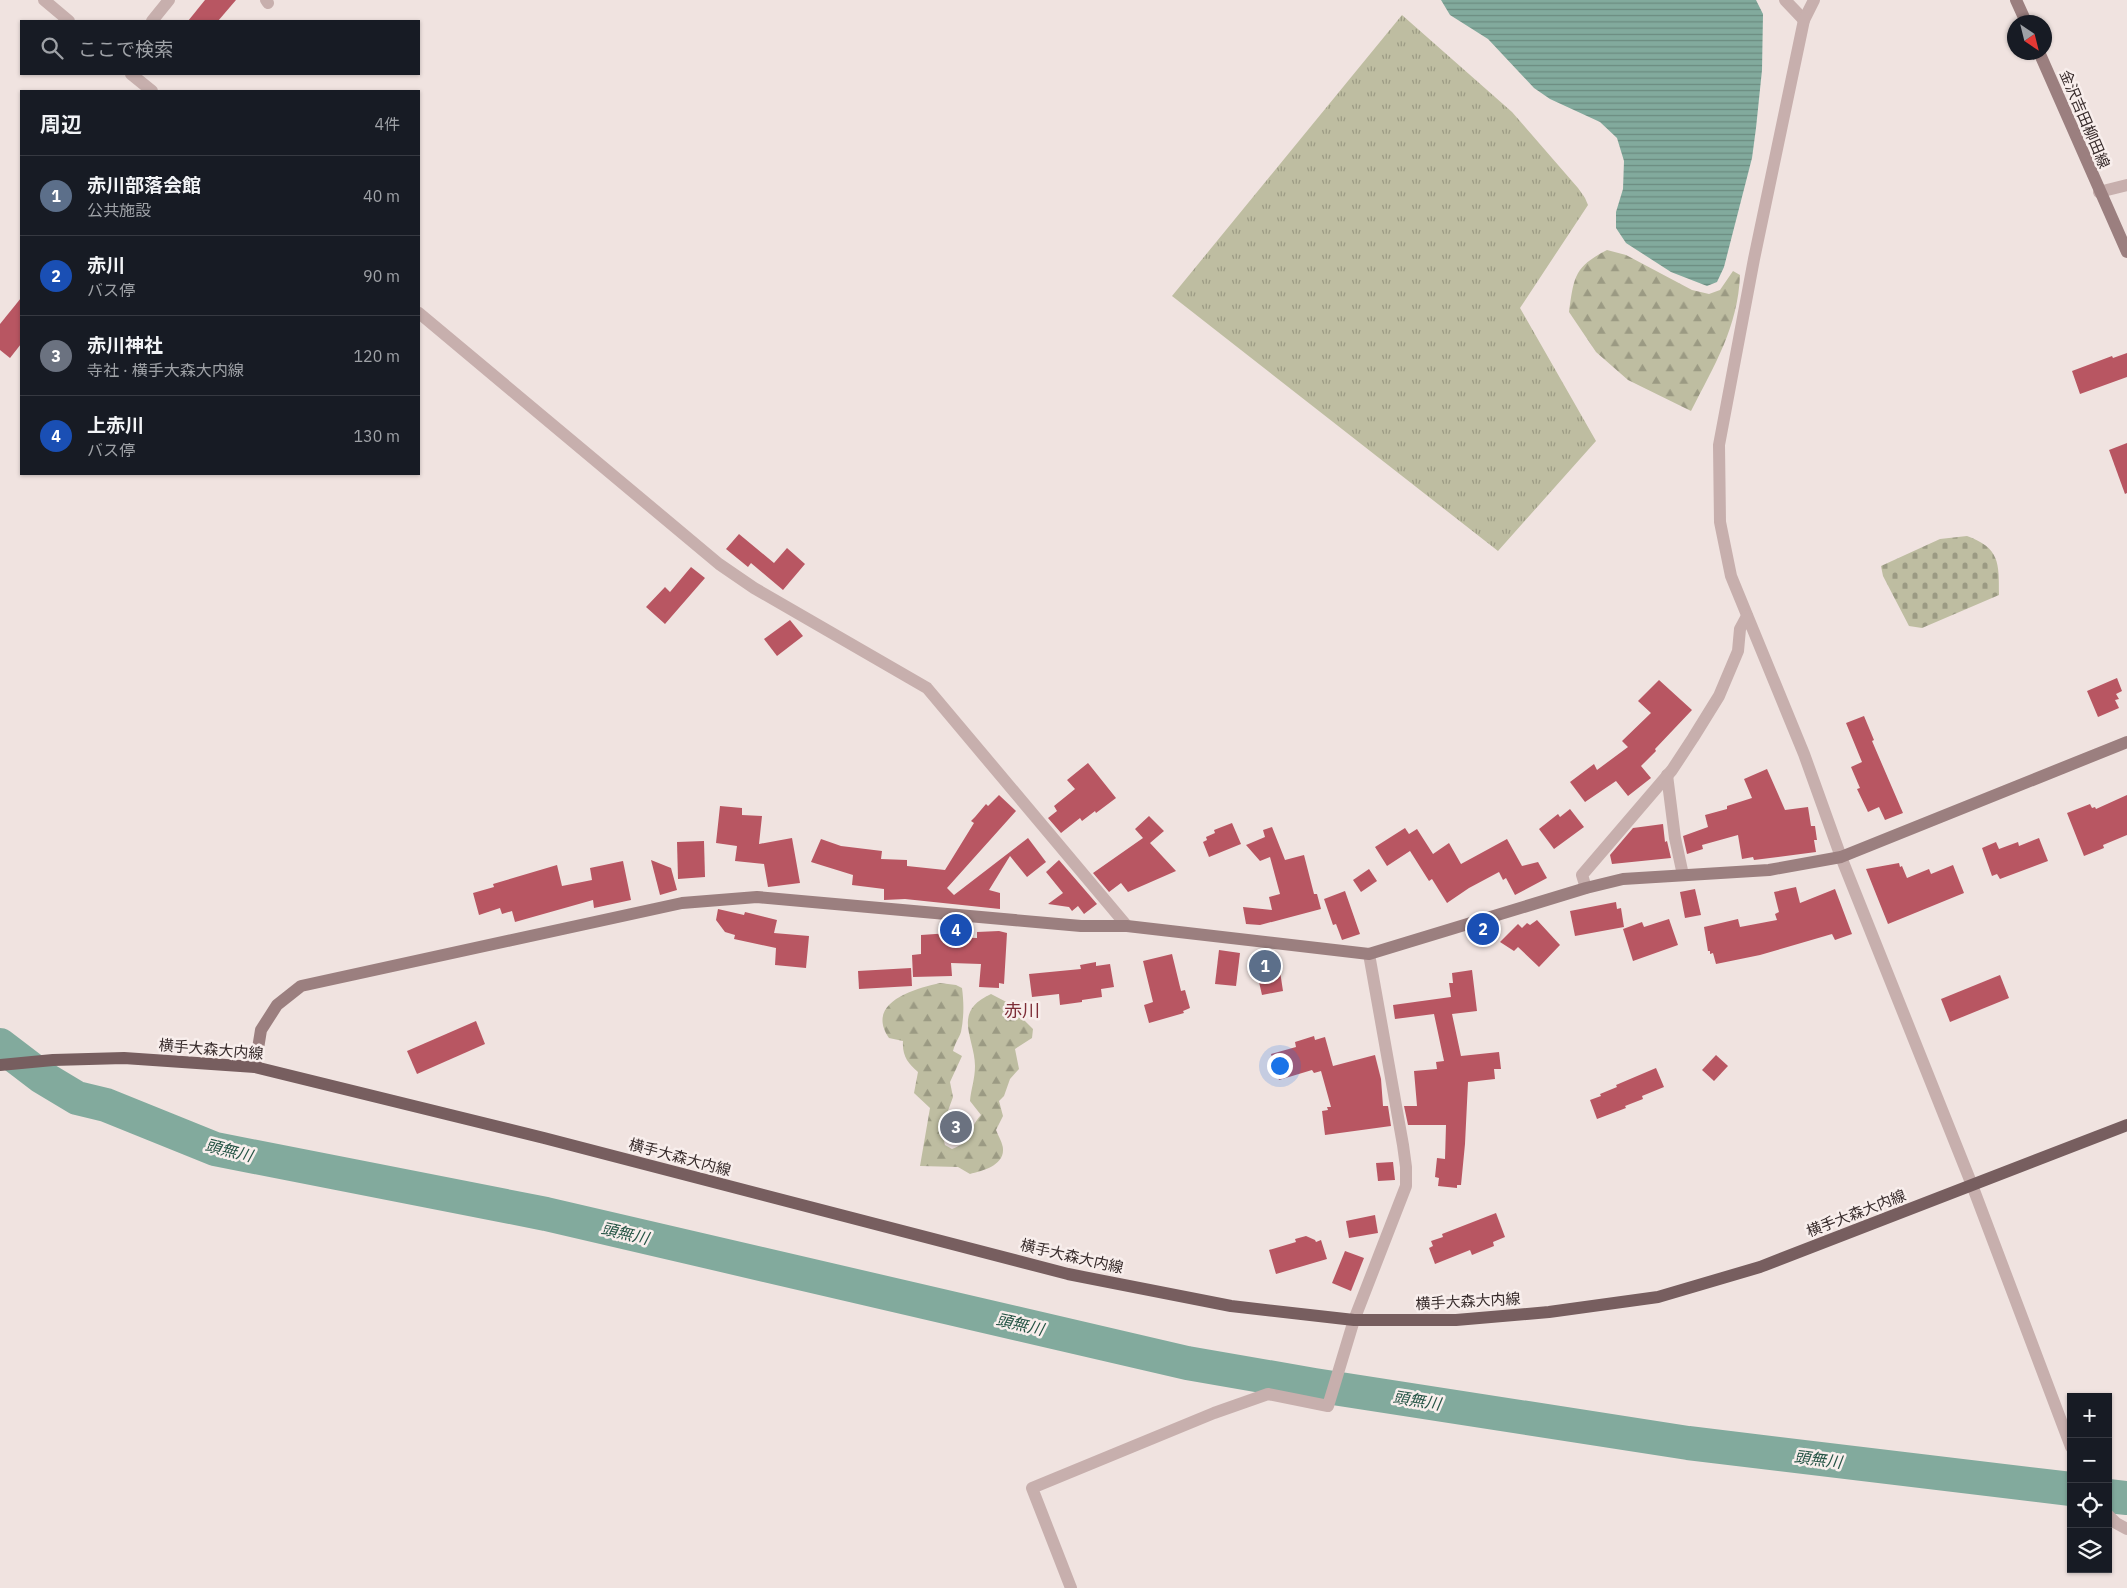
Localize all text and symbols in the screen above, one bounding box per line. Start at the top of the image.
north arrow [2007,15,2052,60]
search box [20,20,420,75]
icon: search [38,34,66,62]
text: ここで検索 [78,37,173,61]
street label: 金沢吉田柳田線 [2056,67,2114,171]
text: 周辺 [40,110,82,138]
text: 4件 [374,114,400,134]
text: 赤川部落会館 [87,173,201,197]
text: 1 [51,186,61,206]
text: 40 m [363,186,400,206]
text: 公共施設 [87,200,151,220]
text: 赤川 [87,253,125,277]
text: 2 [51,266,61,286]
text: 90 m [363,266,400,286]
text: バス停 [87,280,135,300]
text: 赤川神社 [87,333,163,357]
text: 3 [51,346,61,366]
text: 120 m [353,346,400,366]
text: 寺社 · 横手大森大内線 [87,360,244,380]
text: 上赤川 [87,413,144,437]
text: 4 [51,426,61,446]
text: 130 m [353,426,400,446]
text: バス停 [87,440,135,460]
pin: 2 [1467,910,1499,948]
pin: 4 [940,911,972,949]
pin: 1 [1249,947,1281,985]
district label: 赤川 [1004,999,1040,1022]
street label: 横手大森大内線 [158,1035,264,1063]
your location [1267,1053,1293,1079]
pin: 3 [940,1108,972,1146]
water label: 頭無川 [203,1134,257,1166]
street label: 横手大森大内線 [627,1134,733,1180]
street label: 横手大森大内線 [1804,1185,1908,1241]
water label: 頭無川 [599,1218,653,1249]
street label: 横手大森大内線 [1019,1235,1125,1277]
street label: 横手大森大内線 [1415,1289,1521,1313]
water label: 頭無川 [994,1309,1048,1340]
water label: 頭無川 [1392,1386,1444,1414]
map controls [2067,1393,2112,1573]
button: + [2067,1393,2112,1438]
button: − [2067,1438,2112,1483]
water label: 頭無川 [1793,1446,1845,1472]
button: locate [2067,1483,2112,1528]
button: layers [2067,1528,2112,1573]

